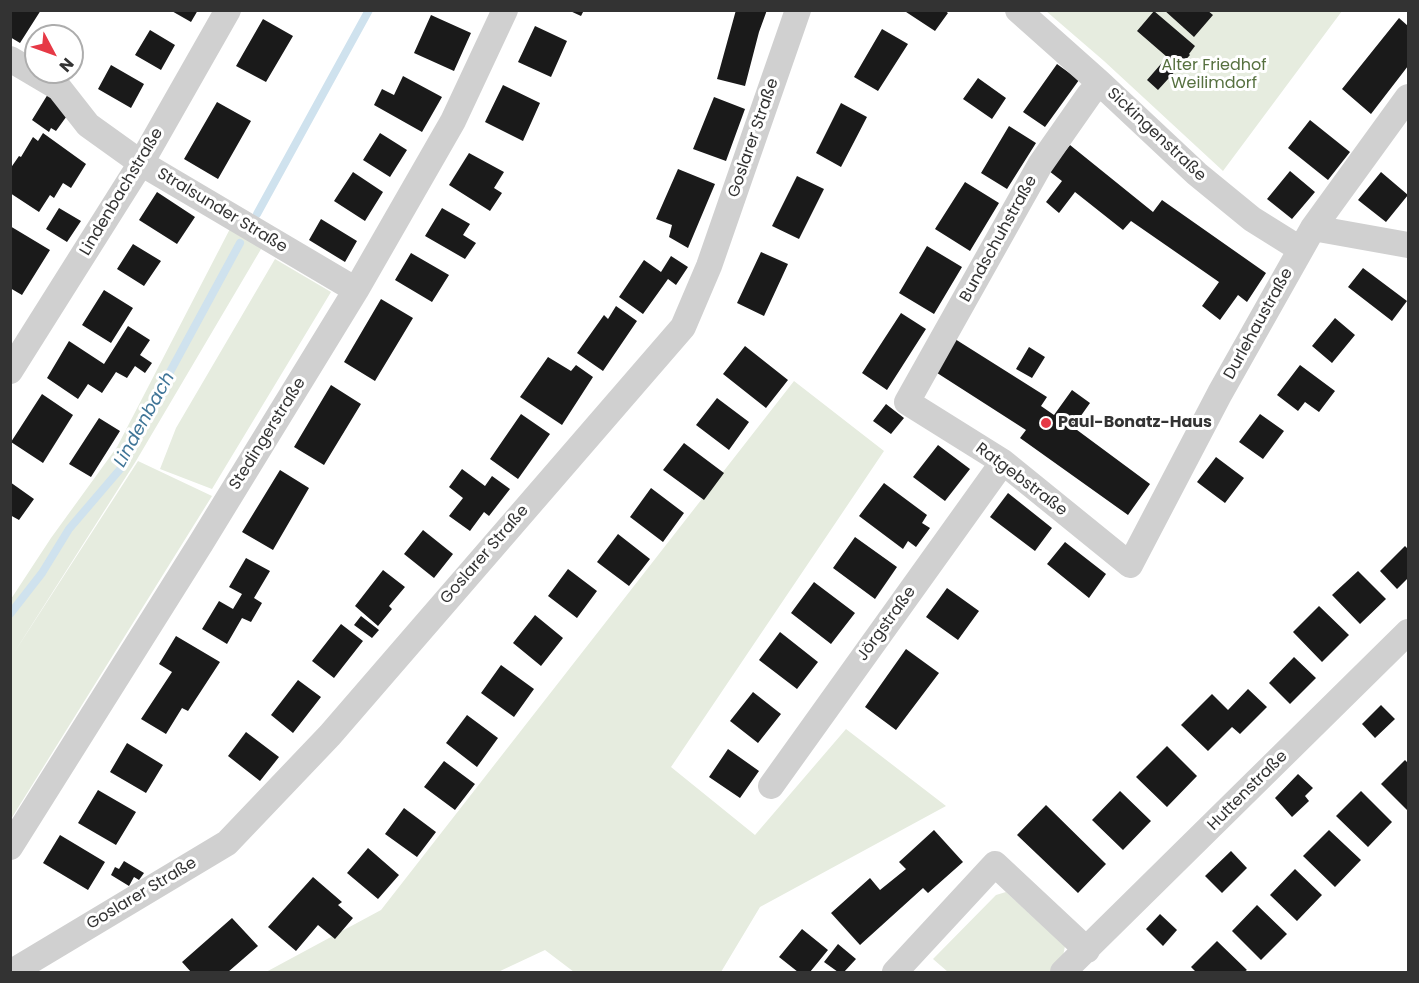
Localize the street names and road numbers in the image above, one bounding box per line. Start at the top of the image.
street label: Goslarer Straße [725,76,783,200]
street label: Sickingenstraße [1103,84,1209,186]
street label: Lindenbachstraße [76,125,168,259]
street label: Stralsunder Straße [153,165,291,257]
street label: Bundschuhstraße [956,172,1042,306]
street label: Durlehaustraße [1220,265,1298,383]
street label: Stedingerstraße [226,374,310,494]
street label: Ratgebstraße [971,439,1071,521]
street label: Goslarer Straße [437,502,533,608]
street label: Jörgstraße [854,583,920,665]
street label: Huttenstraße [1204,747,1292,835]
street label: Goslarer Straße [84,854,200,934]

